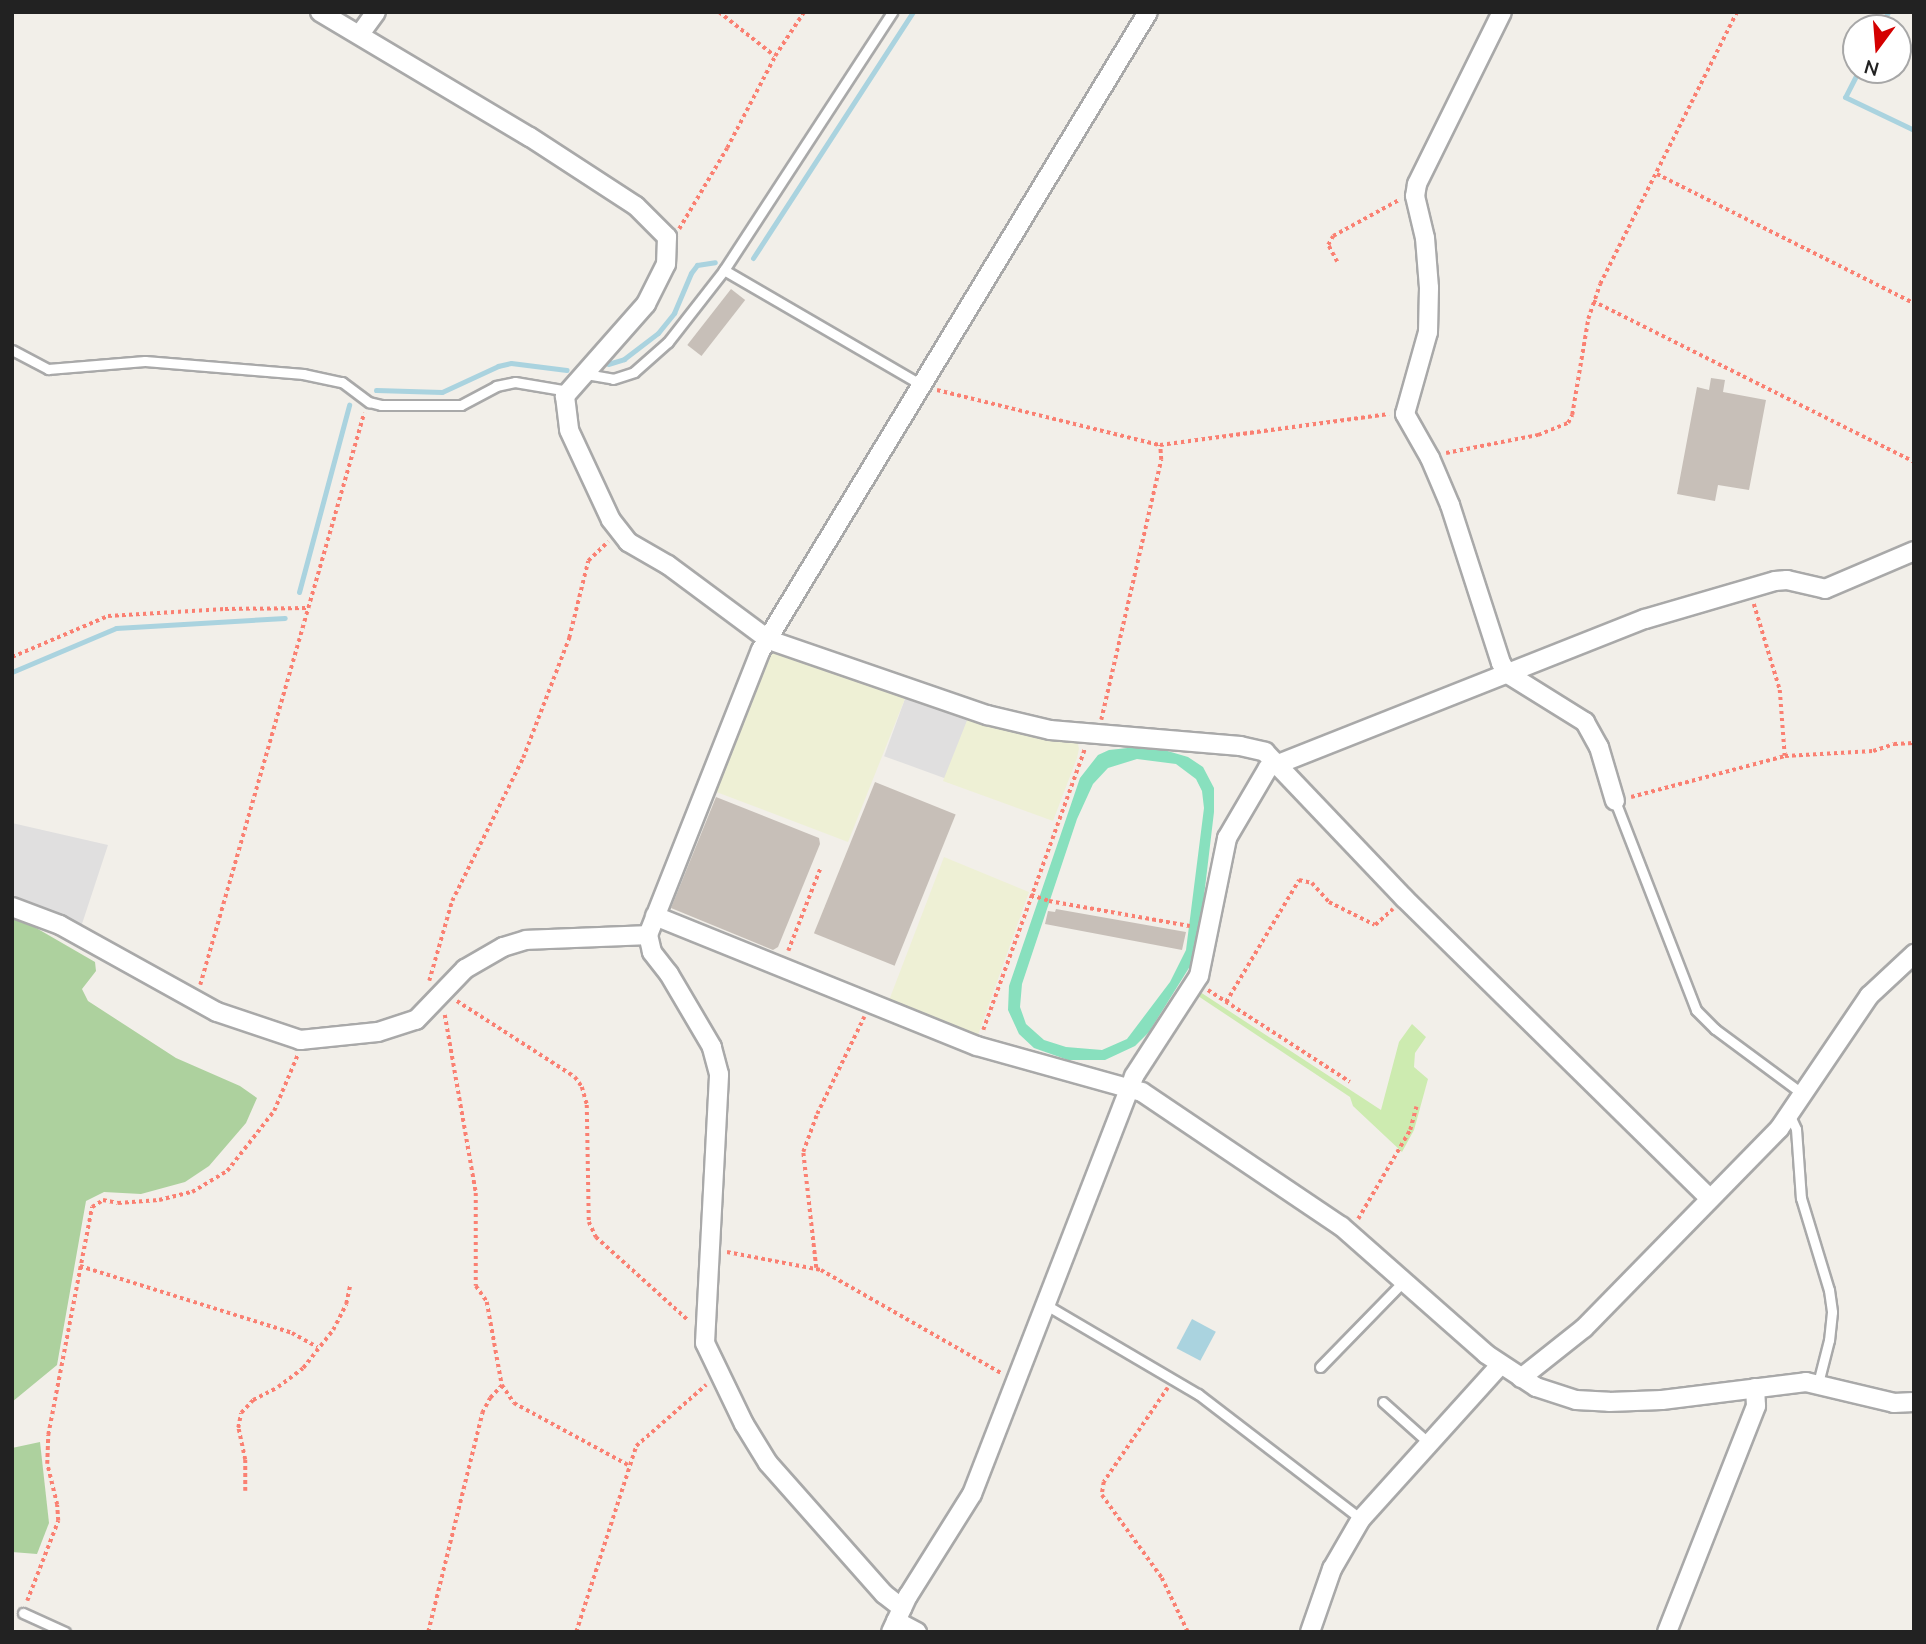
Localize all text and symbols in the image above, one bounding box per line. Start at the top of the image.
north arrow [1842,14,1912,84]
text: N [1861,53,1882,82]

